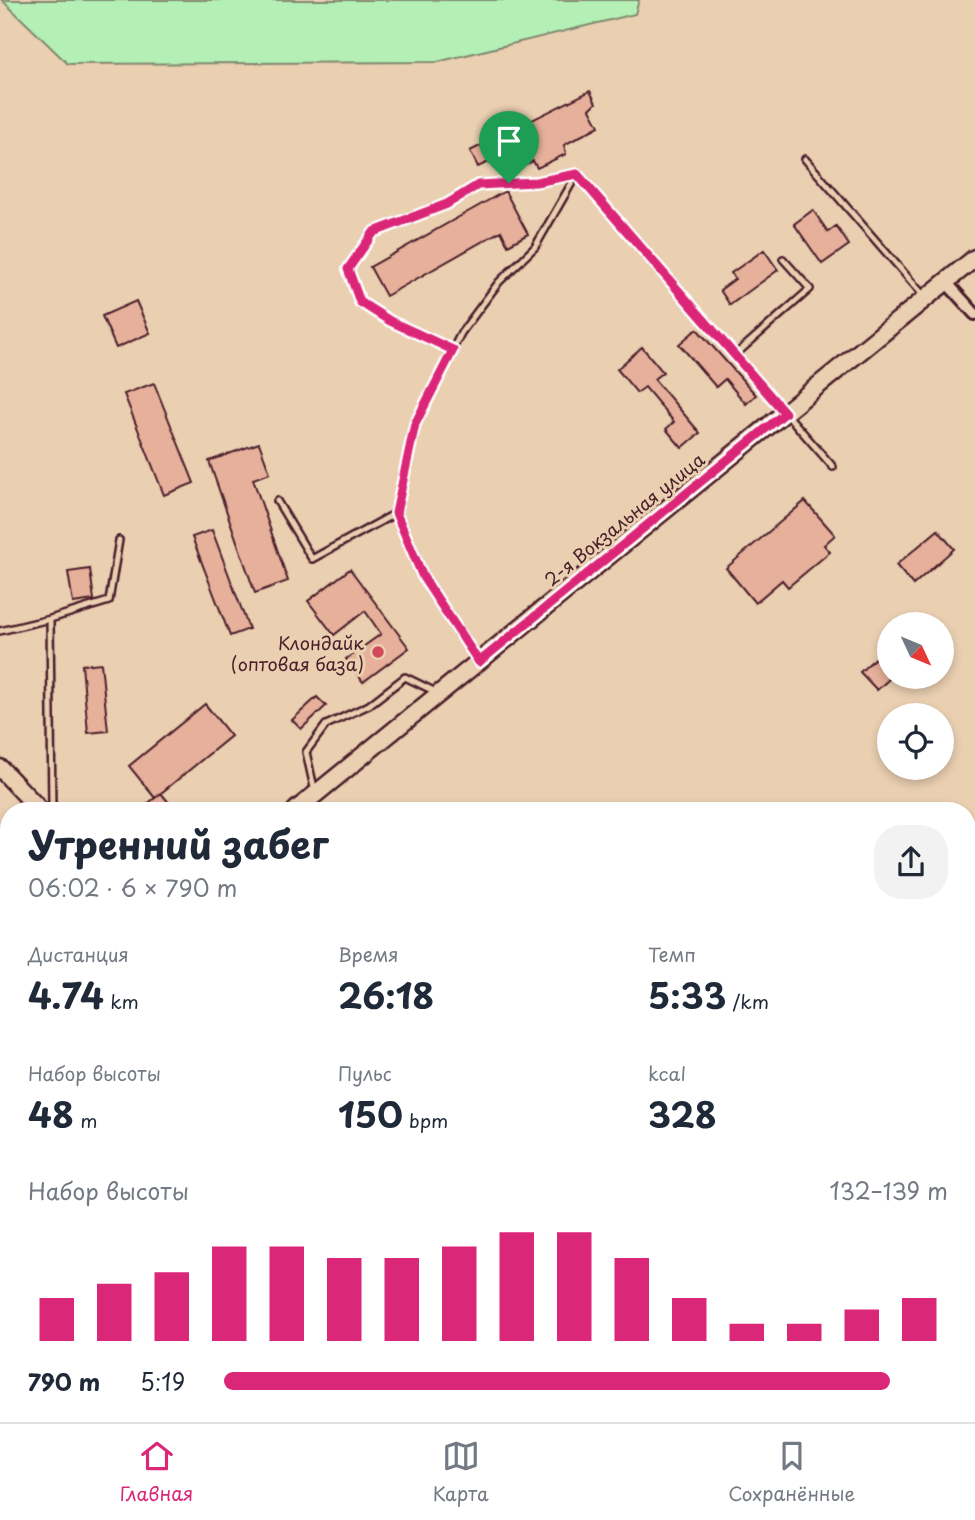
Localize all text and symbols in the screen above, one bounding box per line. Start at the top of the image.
pin [479,111,539,183]
icon: arrive [490,122,528,160]
street label: 2-я Вокзальная улица [538,445,711,592]
north arrow [877,612,954,690]
map controls [877,612,954,780]
place label: Клондайк (оптовая база) [231,629,364,677]
marker: Клондайк (оптовая база) [370,644,386,660]
button: locate [877,703,954,780]
text: Утренний забег [28,815,328,872]
button: share [874,825,948,899]
text: 06:02 · 6 × 790 m [28,870,237,905]
text: Дистанция [28,940,129,968]
text: Время [338,940,399,968]
text: Темп [648,940,696,968]
text: 4.74 [28,968,104,1021]
text: 26:18 [338,968,434,1021]
text: 5:33 [648,968,726,1021]
text: km [104,987,139,1015]
text: /km [726,987,769,1015]
text: Набор высоты [28,1059,161,1087]
text: Пульс [338,1059,392,1087]
text: kcal [648,1059,686,1087]
text: 48 [28,1087,74,1140]
text: 150 [338,1087,403,1140]
text: 328 [648,1087,717,1140]
text: m [74,1106,97,1134]
text: bpm [403,1106,448,1134]
text: Набор высоты [28,1173,189,1208]
text: 132–139 m [829,1173,948,1208]
text: 790 m [28,1364,100,1399]
text: 5:19 [140,1364,185,1399]
tab: Главная [120,1437,193,1507]
tab: Карта [433,1437,489,1507]
tab: Сохранённые [728,1437,855,1507]

